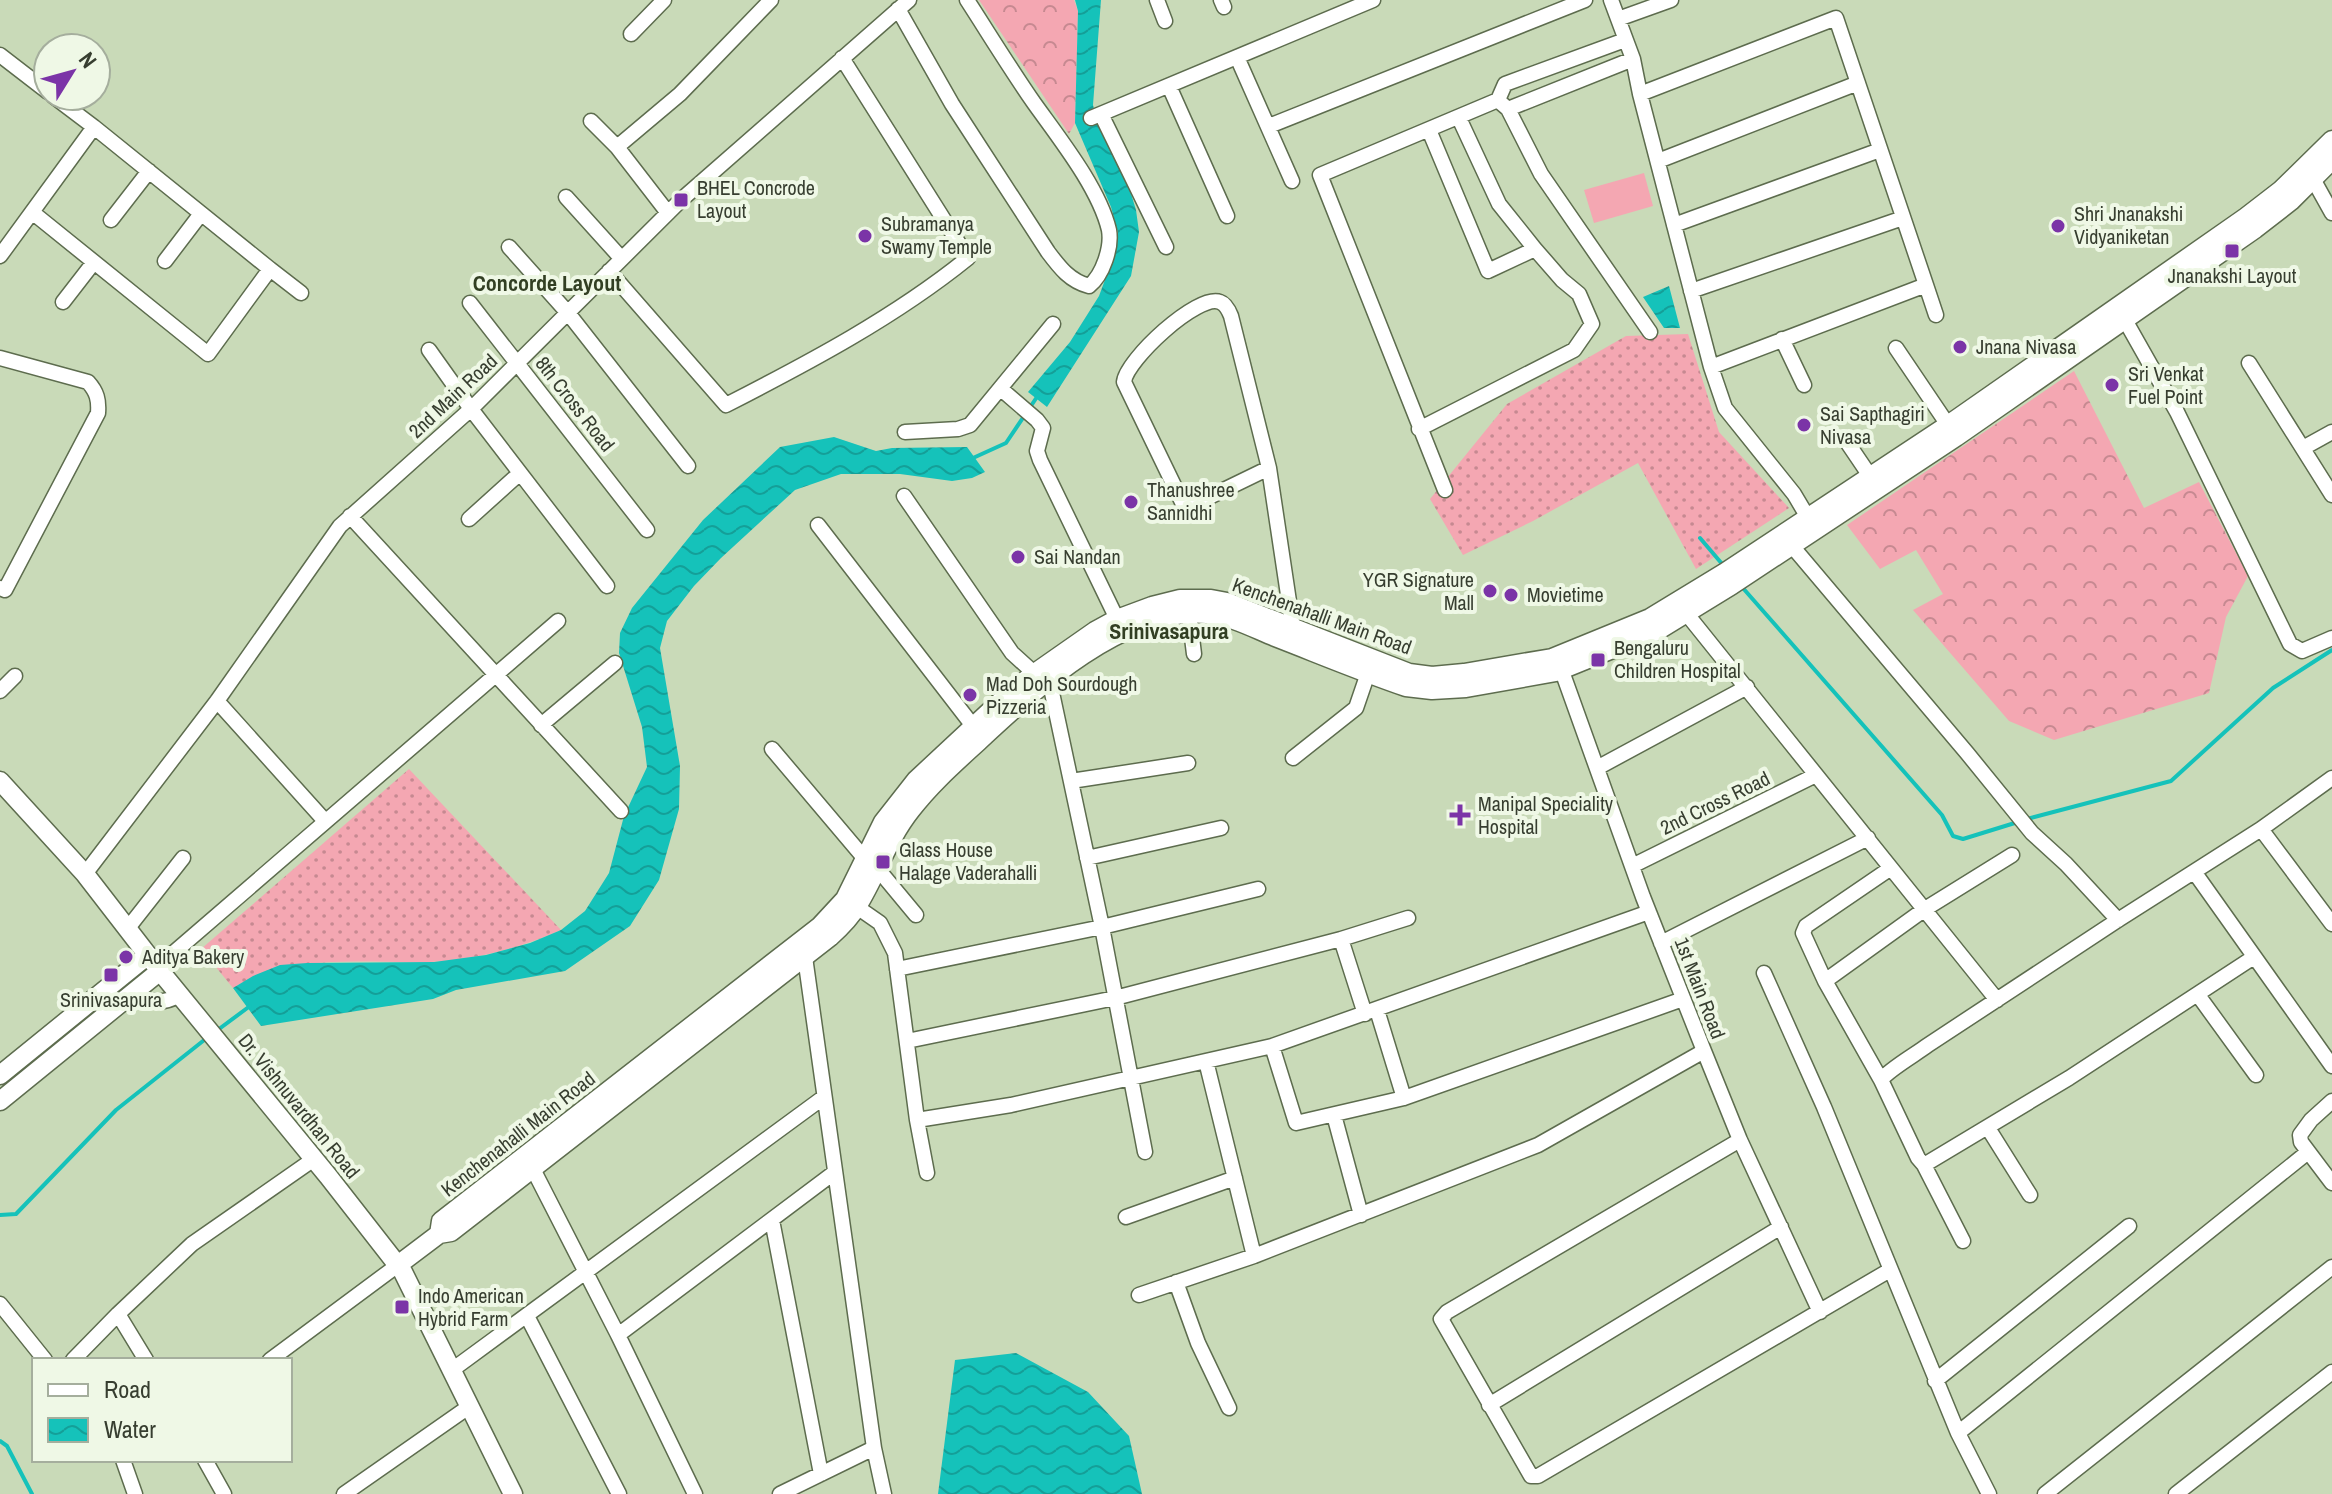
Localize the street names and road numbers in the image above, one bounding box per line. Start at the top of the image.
street label: 2nd Main Road [402,348,503,444]
street label: 8th Cross Road [530,350,621,457]
street label: Kenchenahalli Main Road [1229,571,1415,660]
street label: 2nd Cross Road [1656,764,1774,841]
street label: 1st Main Road [1669,933,1732,1042]
street label: Dr. Vishnuvardhan Road [232,1028,366,1184]
street label: Kenchenahalli Main Road [435,1065,600,1202]

